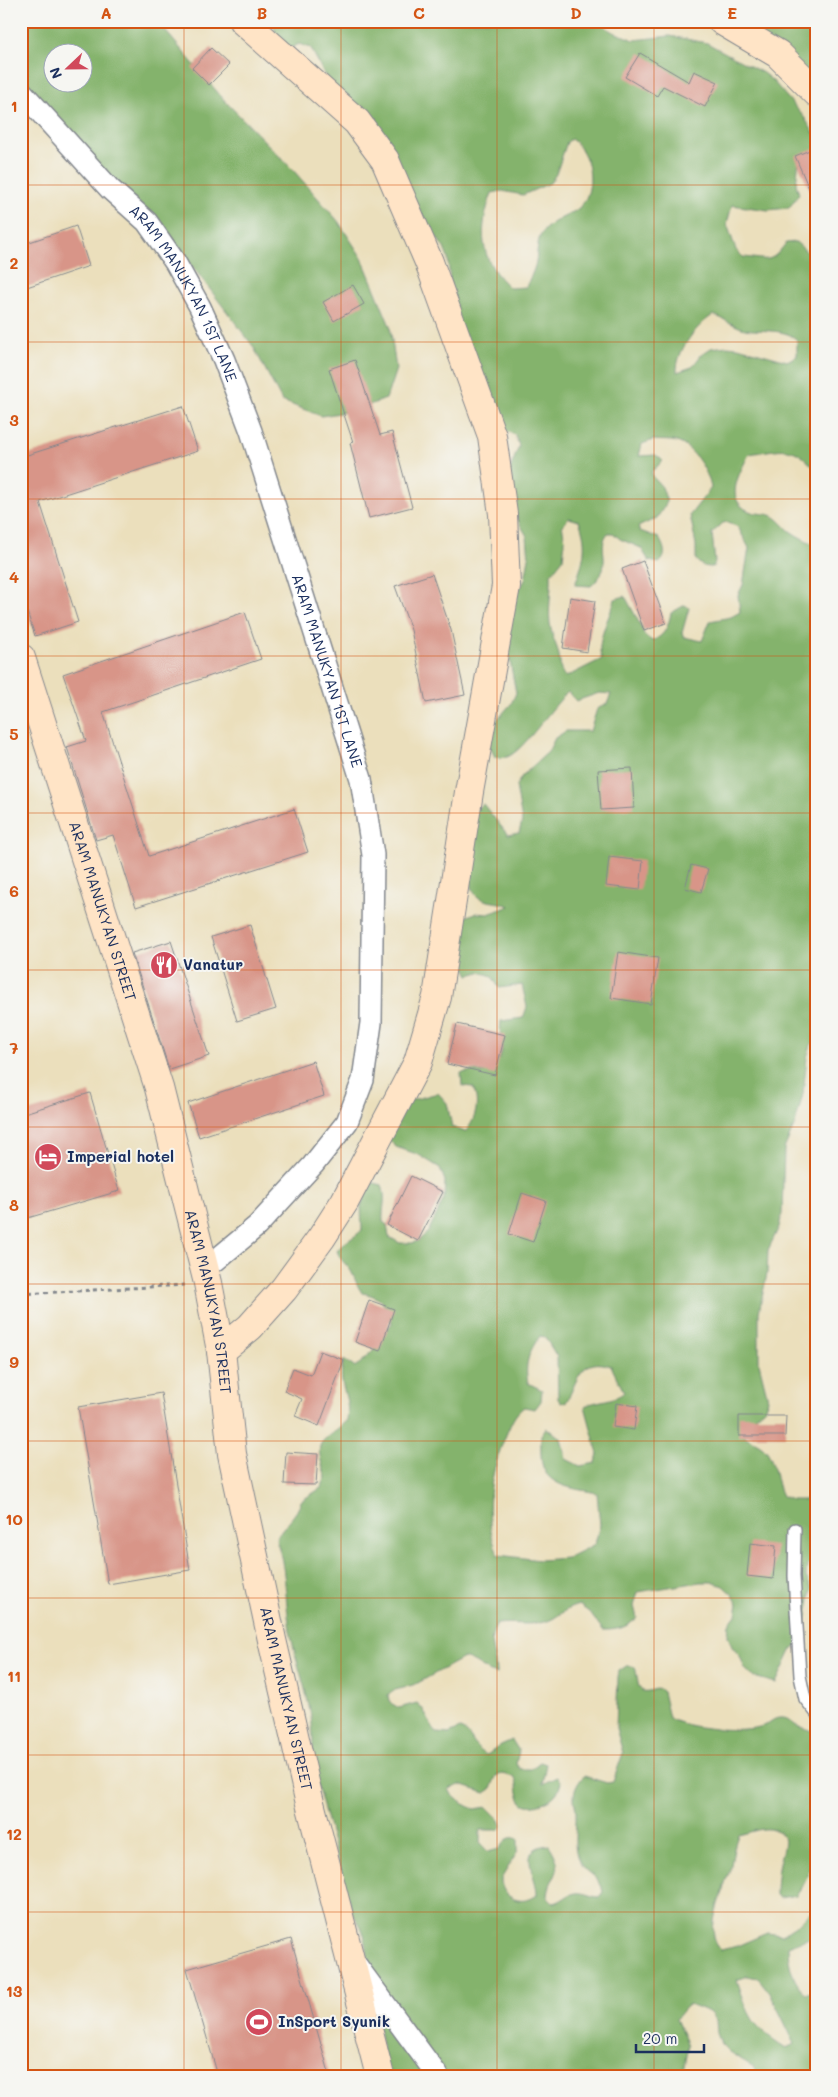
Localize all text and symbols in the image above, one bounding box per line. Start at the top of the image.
text: A [100,2,112,23]
text: B [257,2,267,23]
text: C [413,2,425,23]
text: D [570,2,582,23]
text: E [727,2,737,23]
north arrow [42,42,92,92]
text: N [45,65,66,82]
text: 1 [10,95,18,116]
street label: ARAM MANUKYAN 1ST LANE [125,200,242,385]
text: 2 [10,252,19,273]
text: 3 [9,409,19,430]
text: 4 [9,566,19,587]
street label: ARAM MANUKYAN 1ST LANE [288,571,368,770]
text: 5 [9,723,19,744]
street label: ARAM MANUKYAN STREET [65,818,141,1003]
text: 6 [9,880,19,901]
restaurant icon: Vanatur [149,950,179,980]
place label: Vanatur [183,954,243,974]
text: 7 [10,1037,19,1058]
hotel icon: Imperial hotel [33,1142,63,1172]
place label: Imperial hotel [67,1146,174,1166]
text: 8 [9,1194,19,1215]
street label: ARAM MANUKYAN STREET [181,1207,237,1395]
text: 9 [9,1351,19,1372]
text: 10 [5,1508,23,1529]
street label: ARAM MANUKYAN STREET [256,1605,318,1792]
text: 11 [7,1665,21,1686]
text: 12 [6,1823,22,1844]
text: 13 [6,1980,23,2001]
sports icon: InSport Syunik [244,2007,274,2037]
place label: InSport Syunik [278,2011,390,2031]
scale bar [636,2022,703,2054]
text: 20 m [643,2028,677,2048]

